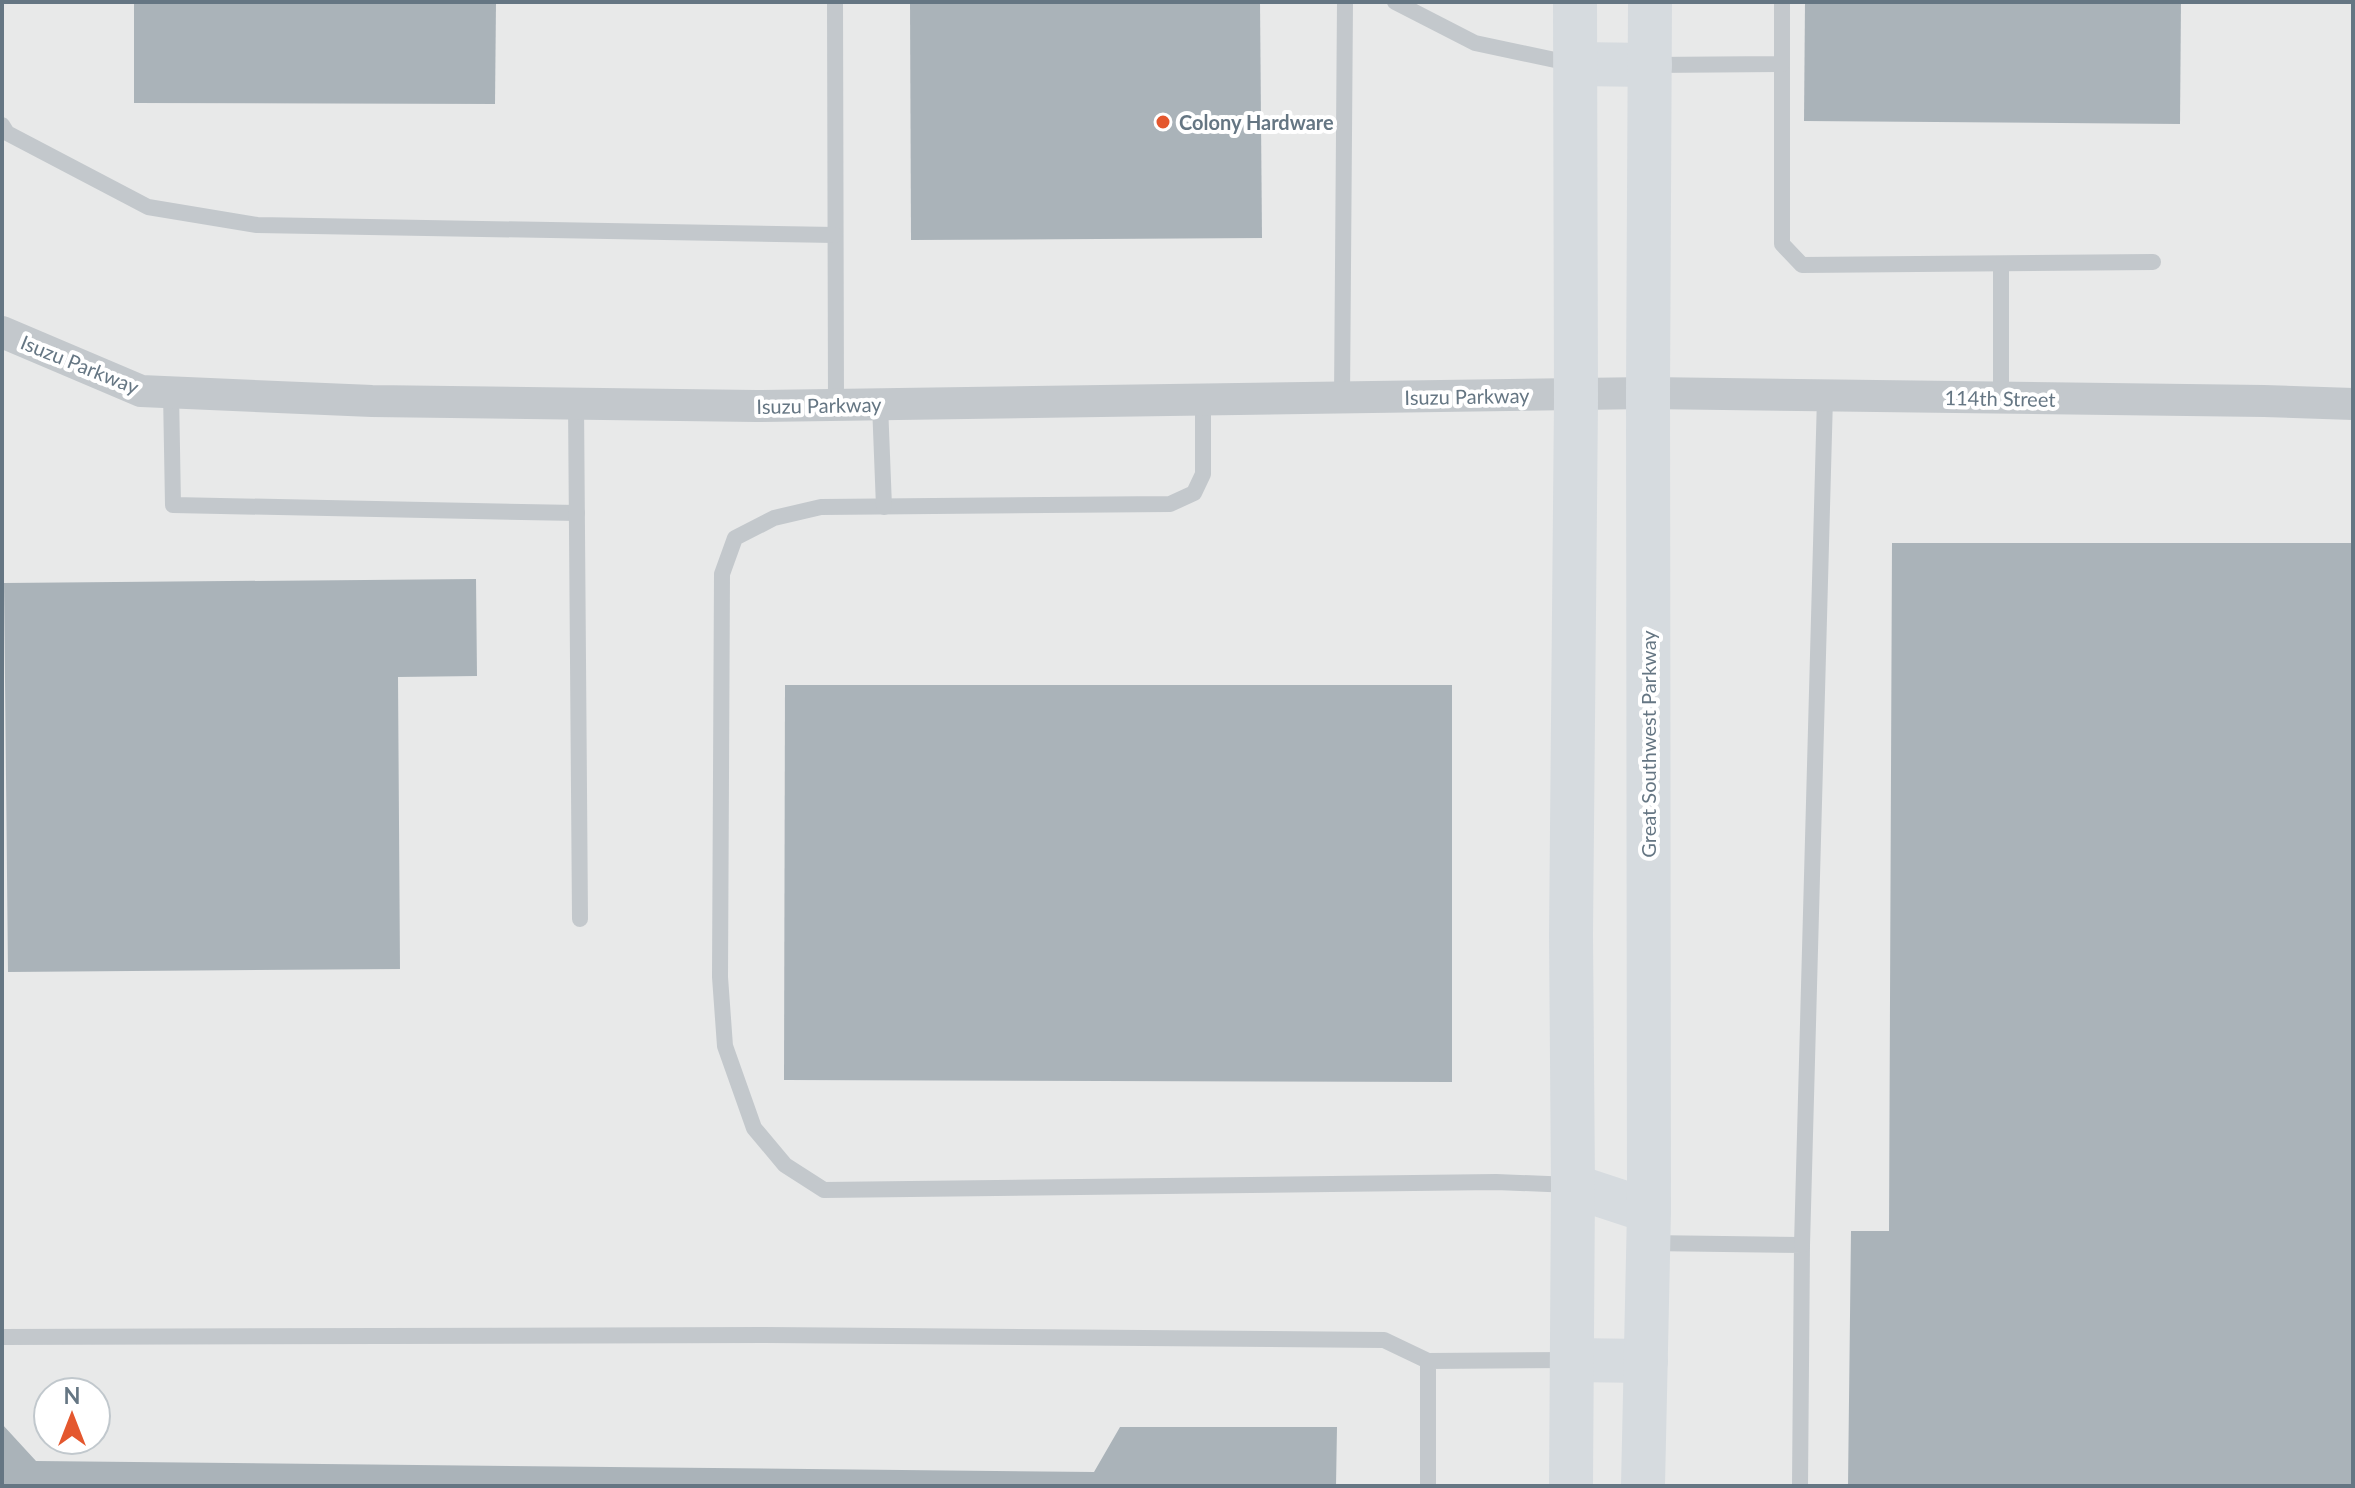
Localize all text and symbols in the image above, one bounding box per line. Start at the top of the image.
place label: Colony Hardware [1179,110,1334,134]
marker: Colony Hardware [1154,113,1172,131]
street label: Isuzu Parkway [18,329,143,399]
street label: Isuzu Parkway [1404,383,1530,409]
street label: 114th Street [1944,385,2056,411]
street label: Isuzu Parkway [756,392,882,418]
street label: Great Southwest Parkway [1636,630,1660,858]
north arrow [32,1376,112,1456]
text: N [64,1382,80,1409]

